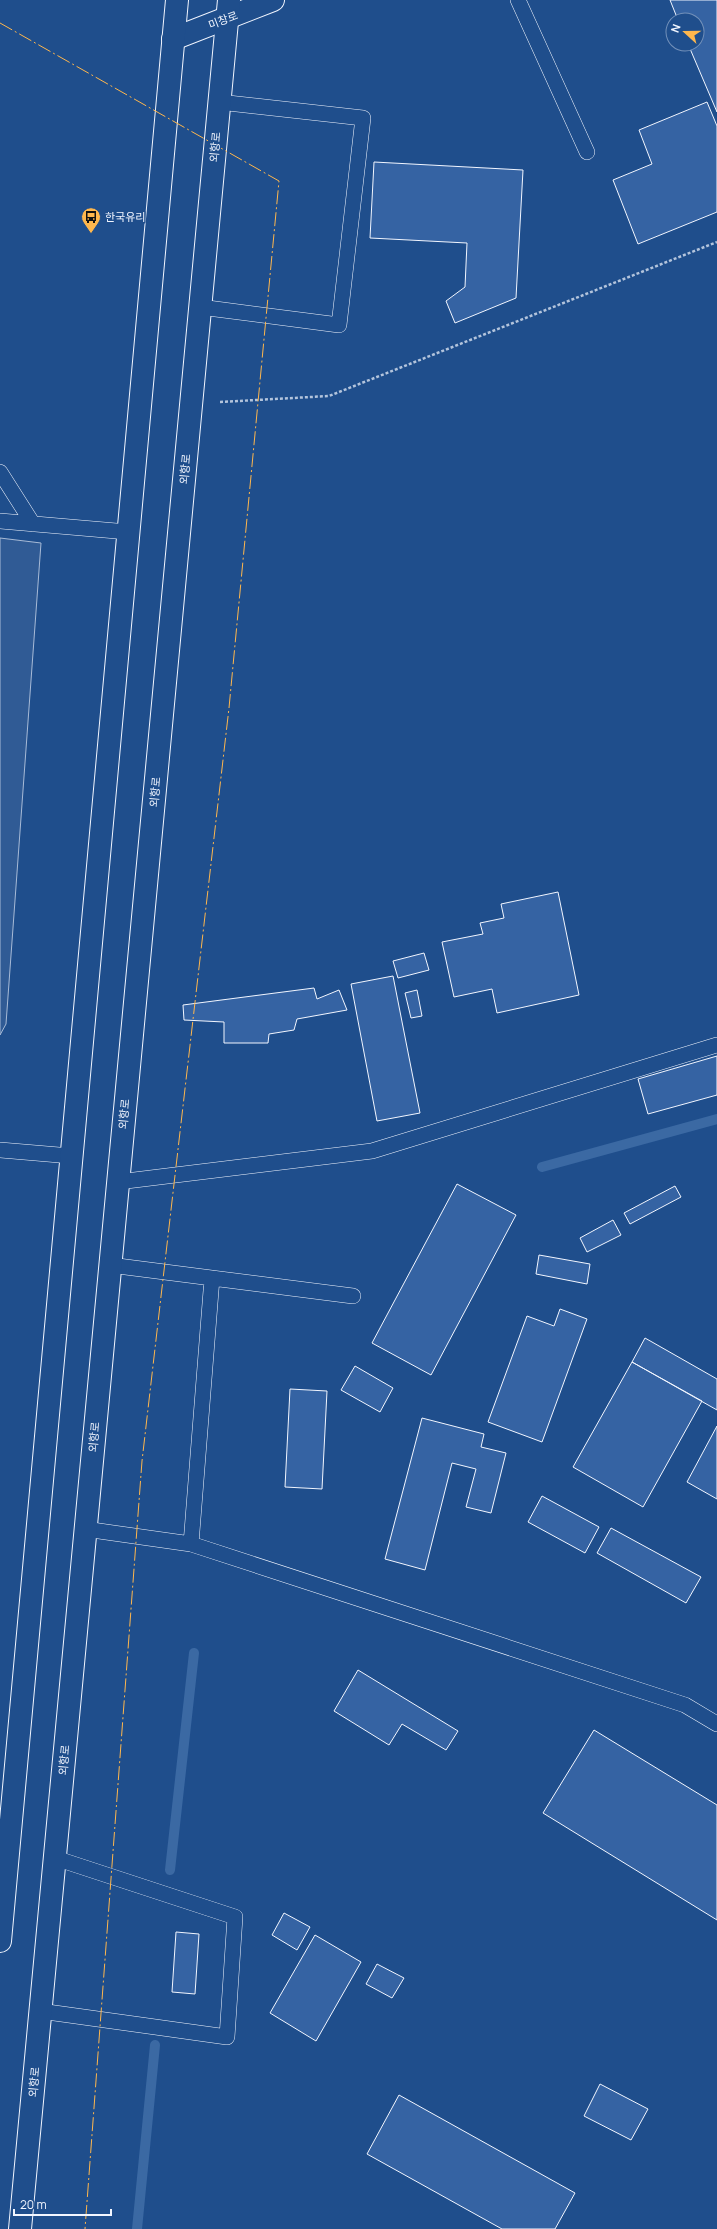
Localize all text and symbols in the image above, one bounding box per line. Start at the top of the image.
street label: 미창로 [206,7,240,32]
north arrow [665,12,705,52]
text: N [667,22,684,35]
street label: 외항로 [206,131,223,163]
bus stop icon: 한국유리 [80,206,102,234]
place label: 한국유리 [105,209,145,224]
street label: 외항로 [176,453,193,485]
street label: 외항로 [146,776,163,808]
street label: 외항로 [115,1098,132,1130]
street label: 외항로 [85,1421,102,1453]
street label: 외항로 [55,1744,72,1776]
street label: 외항로 [25,2066,42,2098]
scale bar [14,2191,111,2217]
text: 20 m [20,2196,47,2213]

